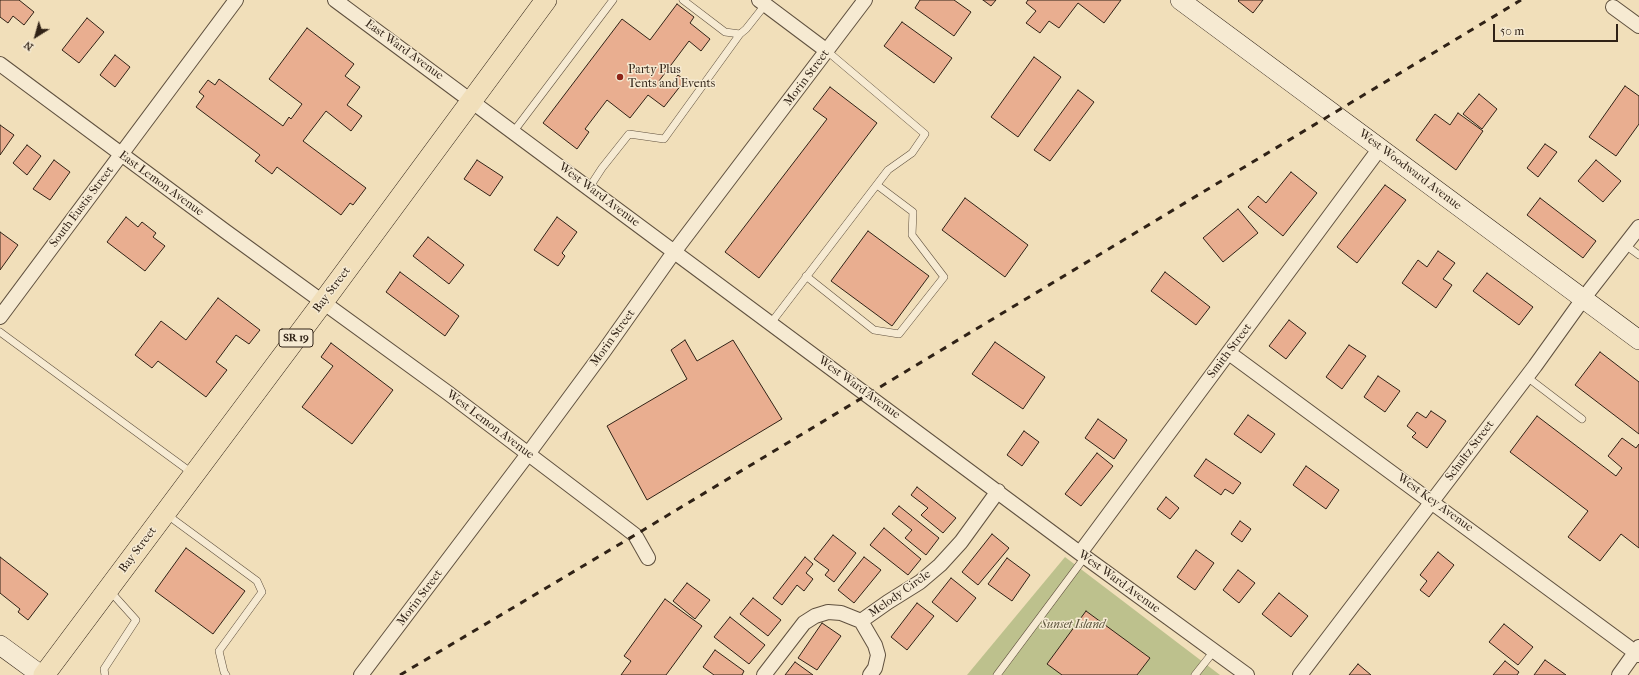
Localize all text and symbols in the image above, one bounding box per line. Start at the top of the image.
north arrow [16,16,56,56]
scale bar [1495,16,1620,42]
street label: East Ward Avenue [362,17,446,83]
text: 50 m [1500,24,1524,38]
text: N [21,38,36,54]
street label: Morin Street [781,47,833,109]
place label: Party Plus Tents and Events [628,63,715,91]
marker: Party Plus Tents and Events [615,72,625,82]
street label: West Woodward Avenue [1356,127,1464,213]
street label: East Lemon Avenue [116,148,206,220]
street label: West Ward Avenue [556,160,642,230]
street label: South Eustis Street [47,164,117,250]
street label: Bay Street [310,264,354,316]
street label: Morin Street [588,307,638,369]
street label: Smith Street [1205,321,1255,381]
road number: SR 19 [279,329,313,347]
street label: West Ward Avenue [815,354,903,422]
street label: West Lemon Avenue [443,387,537,463]
street label: Schultz Street [1443,418,1497,484]
street label: West Key Avenue [1394,471,1476,535]
street label: Bay Street [116,524,160,576]
street label: West Ward Avenue [1075,548,1163,616]
street label: Morin Street [394,567,446,629]
street label: Melody Circle [866,567,934,621]
park label: Sunset Island [1041,618,1105,632]

